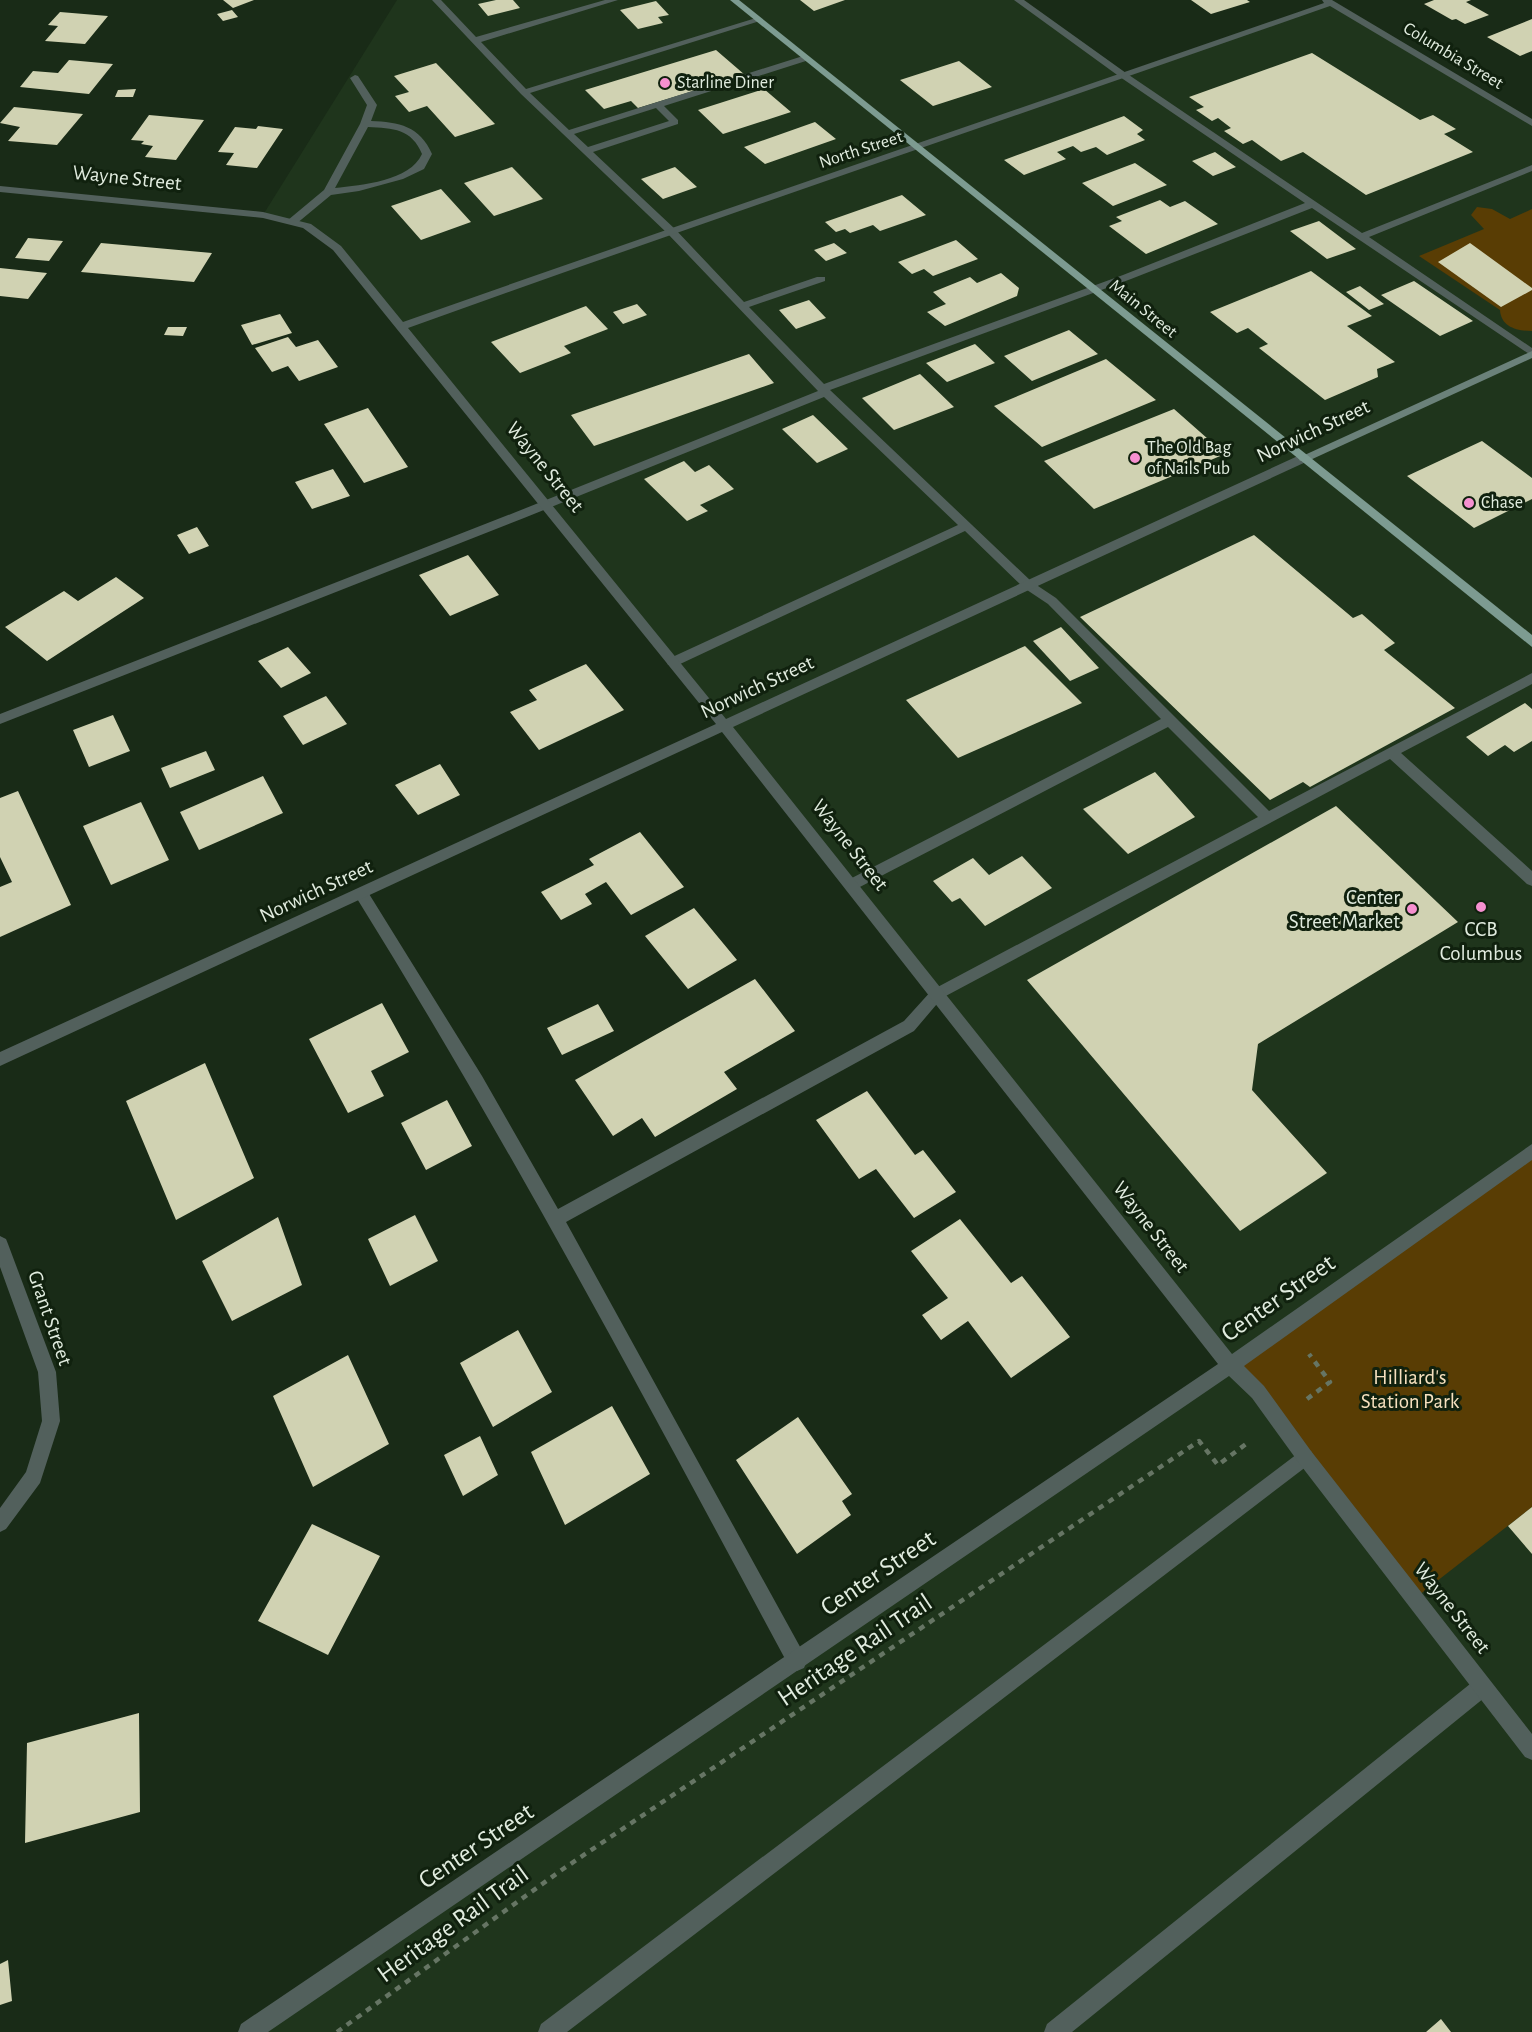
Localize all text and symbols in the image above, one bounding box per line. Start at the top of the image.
street label: Columbia Street [1400,19,1506,93]
place label: Starline Diner [677,74,774,92]
marker: Starline Diner [658,76,672,90]
street label: North Street [817,128,905,172]
street label: Wayne Street [71,162,183,194]
street label: Main Street [1106,276,1180,342]
street label: Norwich Street [1253,396,1373,466]
street label: Wayne Street [502,418,588,516]
place label: The Old Bag of Nails Pub [1147,439,1231,478]
marker: The Old Bag of Nails Pub [1128,451,1142,465]
place label: Chase [1481,494,1523,512]
marker: Chase [1462,496,1476,510]
street label: Norwich Street [697,652,817,722]
street label: Wayne Street [808,795,892,895]
street label: Norwich Street [256,856,376,926]
place label: Center Street Market [1289,887,1400,932]
marker: CCB Columbus [1474,900,1488,914]
marker: Center Street Market [1405,902,1419,916]
place label: CCB Columbus [1440,919,1522,964]
street label: Wayne Street [1109,1177,1193,1277]
street label: Center Street [1216,1249,1340,1347]
street label: Grant Street [24,1268,76,1368]
park label: Hilliard's Station Park [1361,1367,1460,1412]
street label: Center Street [816,1525,940,1621]
street label: Wayne Street [1410,1558,1494,1658]
street label: Heritage Rail Trail [773,1589,937,1711]
street label: Center Street [414,1798,538,1894]
street label: Heritage Rail Trail [373,1861,533,1987]

